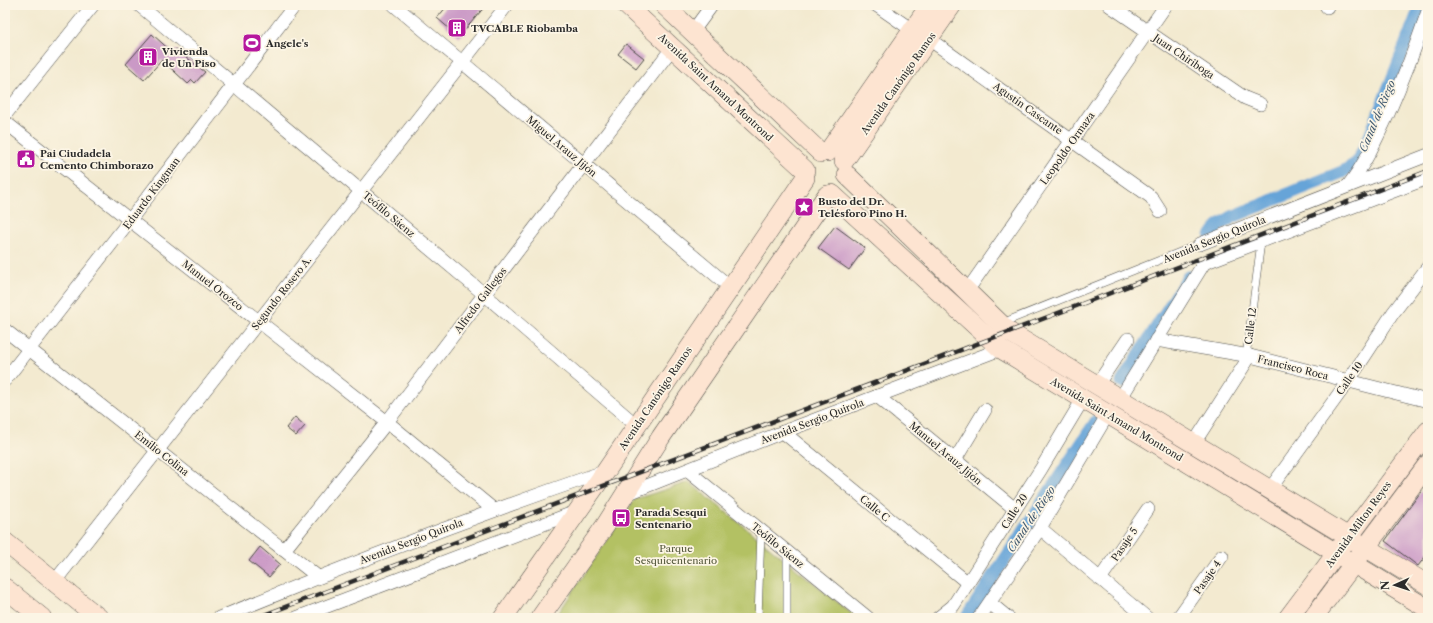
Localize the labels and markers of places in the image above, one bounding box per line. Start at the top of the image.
building icon: TVCABLE Riobamba [446,17,468,39]
place label: TVCABLE Riobamba [471,22,578,35]
sports icon: Angele's [241,32,263,54]
place label: Angele's [265,37,309,50]
place label: Vivienda de Un Piso [161,45,216,70]
building icon: Vivienda de Un Piso [137,46,159,68]
place label: Pai Ciudadela Cemento Chimborazo [40,147,154,172]
public building icon: Pai Ciudadela Cemento Chimborazo [15,148,37,170]
place label: Busto del Dr. Telésforo Pino H. [818,195,907,220]
place icon: Busto del Dr. Telésforo Pino H. [793,196,815,218]
place label: Parada Sesqui Sentenario [635,506,707,531]
bus stop icon: Parada Sesqui Sentenario [610,507,632,529]

